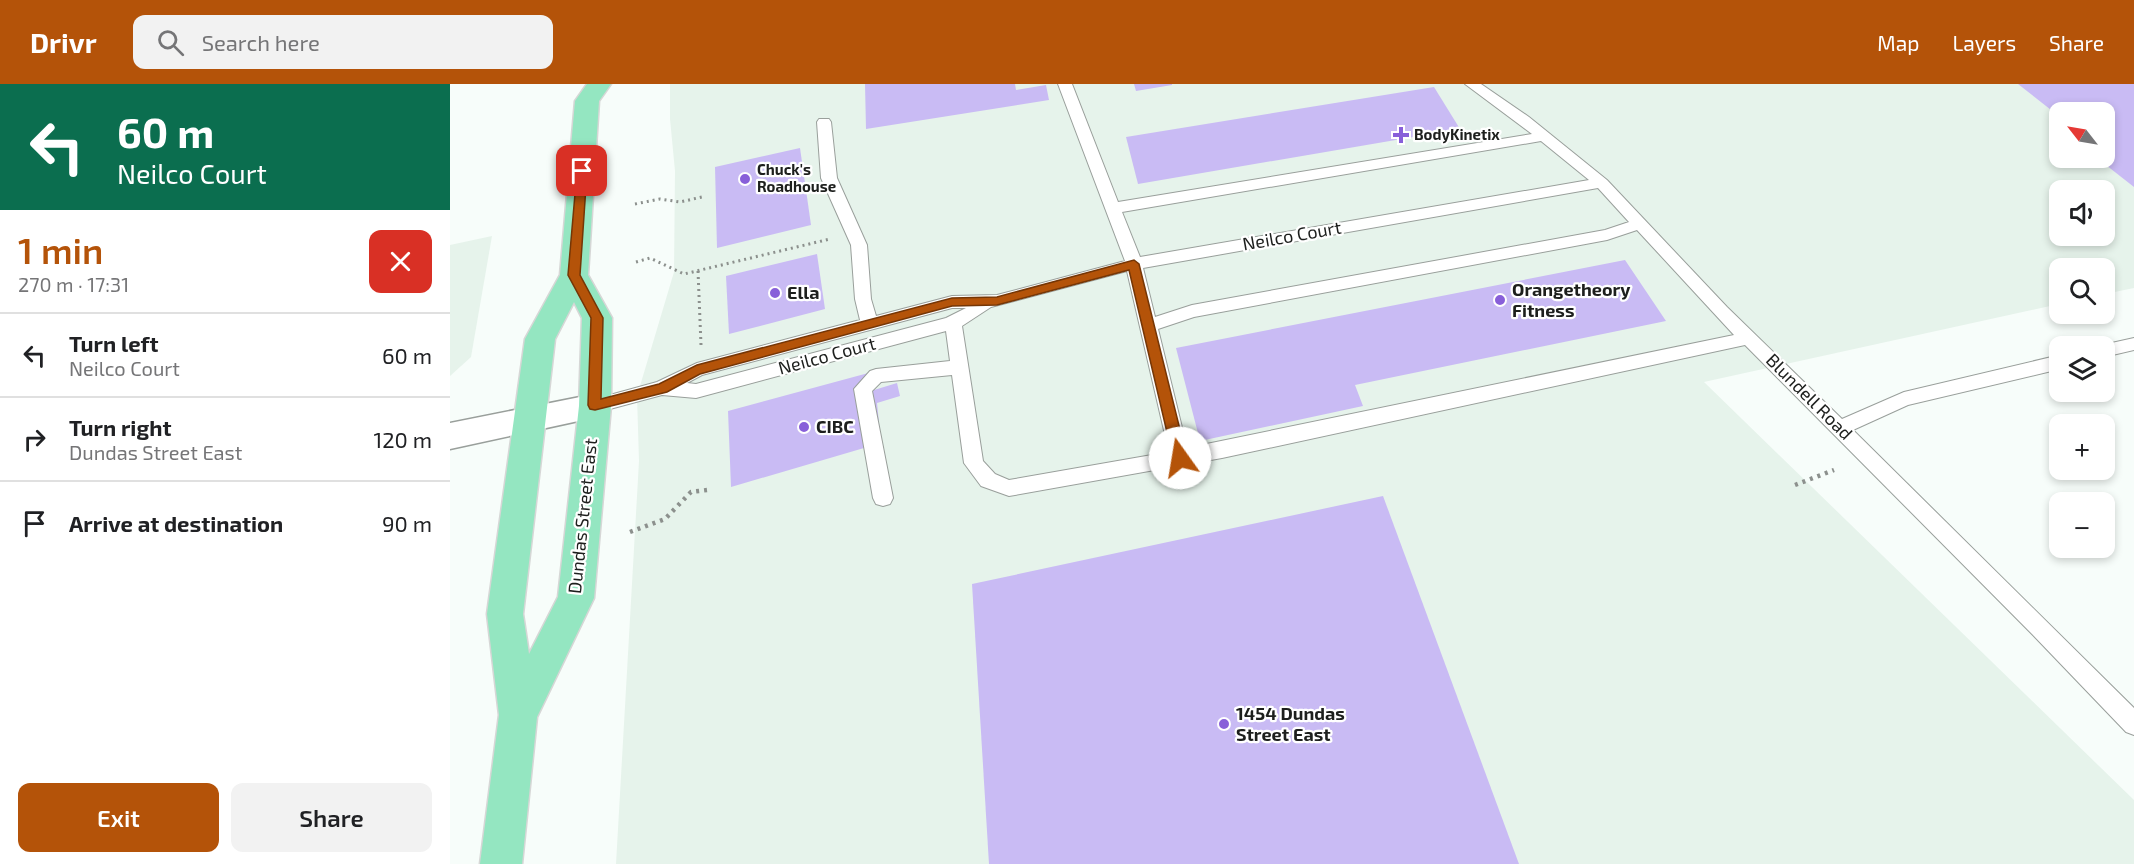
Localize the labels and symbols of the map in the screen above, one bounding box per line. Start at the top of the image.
north arrow [2049,102,2115,168]
place label: BodyKinetix [1414,125,1500,144]
marker: BodyKinetix [1392,126,1410,144]
pin [556,145,607,196]
place label: Chuck's Roadhouse [757,160,836,195]
marker: Chuck's Roadhouse [738,172,752,186]
street label: Neilco Court [1241,215,1343,255]
place label: Orangetheory Fitness [1512,278,1631,321]
place label: Ella [787,281,819,303]
marker: Ella [768,286,782,300]
marker: Orangetheory Fitness [1493,293,1507,307]
street label: Neilco Court [776,331,878,379]
street label: Blundell Road [1762,349,1857,444]
place label: CIBC [816,415,854,437]
marker: CIBC [797,420,811,434]
position arrow [1148,426,1212,490]
street label: Dundas Street East [563,437,601,595]
place label: 1454 Dundas Street East [1236,702,1345,745]
marker: 1454 Dundas Street East [1217,717,1231,731]

